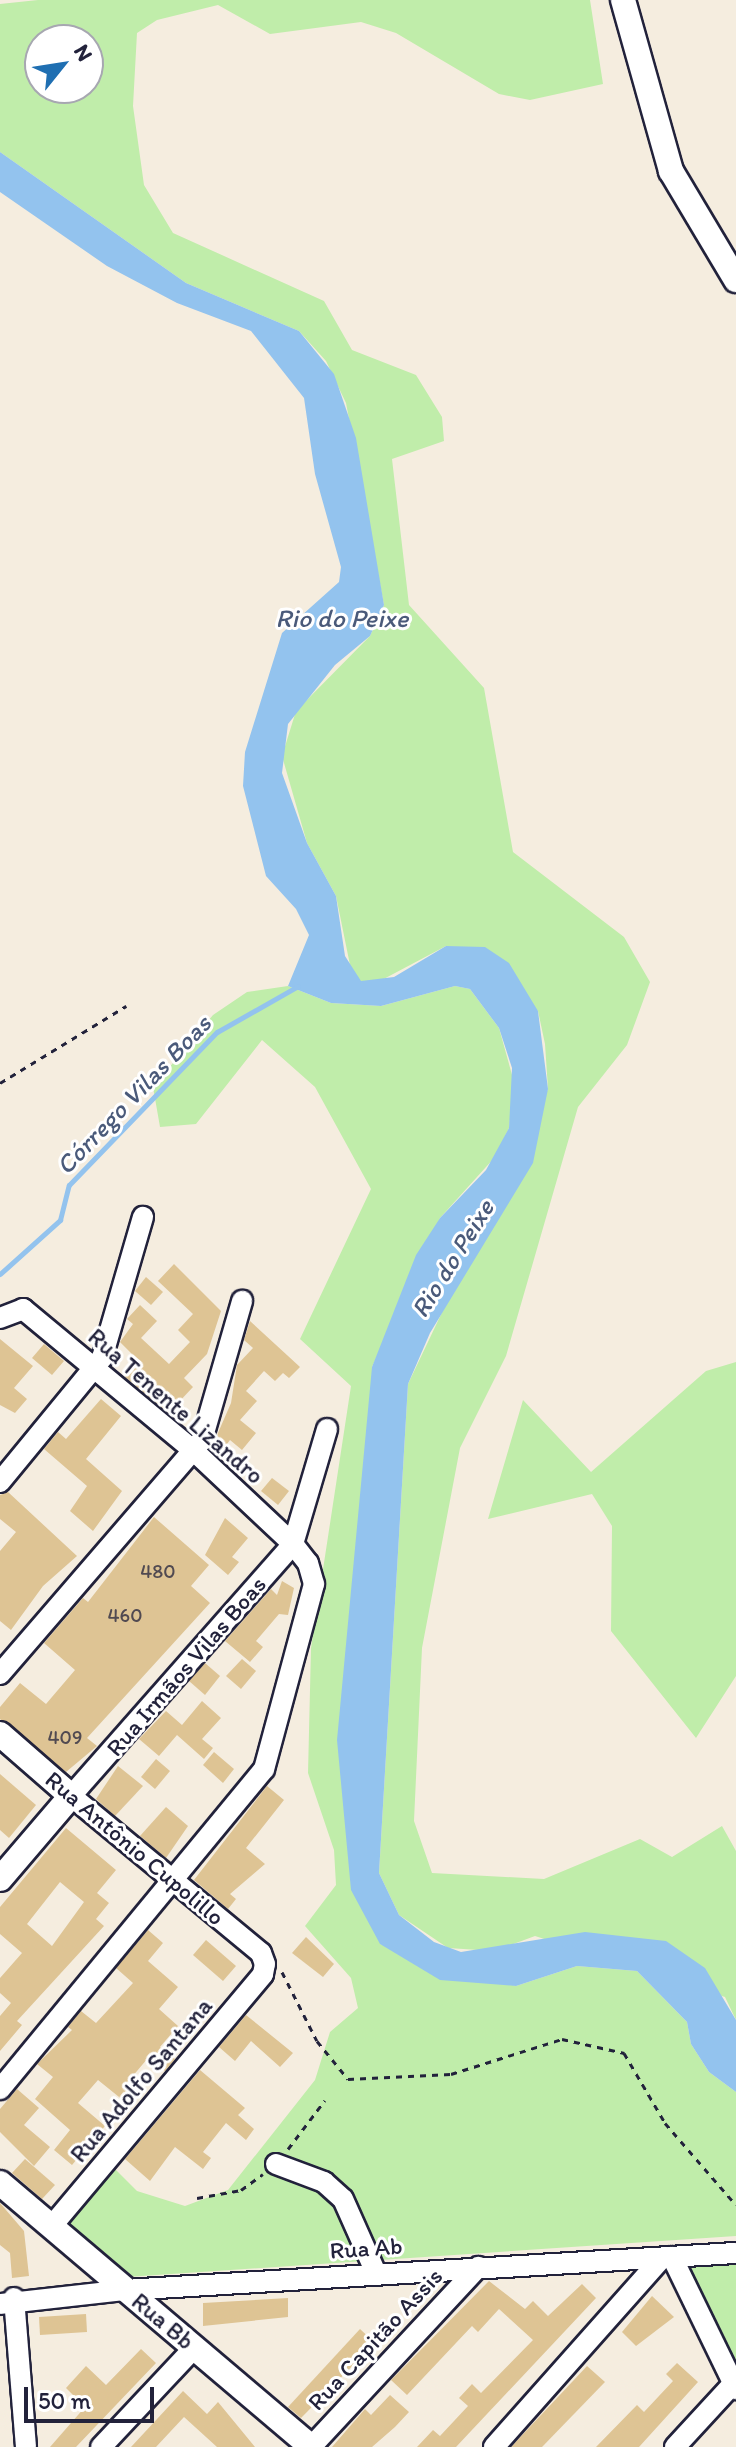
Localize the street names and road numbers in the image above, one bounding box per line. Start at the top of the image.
street label: Rua Tenente Lizandro [84,1323,268,1489]
street label: Rua Irmãos Vilas Boas [100,1570,272,1762]
street label: Rua Antônio Cupolillo [40,1765,230,1931]
street label: Rua Adolfo Santana [64,1992,218,2168]
street label: Rua Ab [329,2231,403,2265]
street label: Rua Capitão Assis [302,2262,448,2416]
street label: Rua Bb [126,2287,200,2355]

